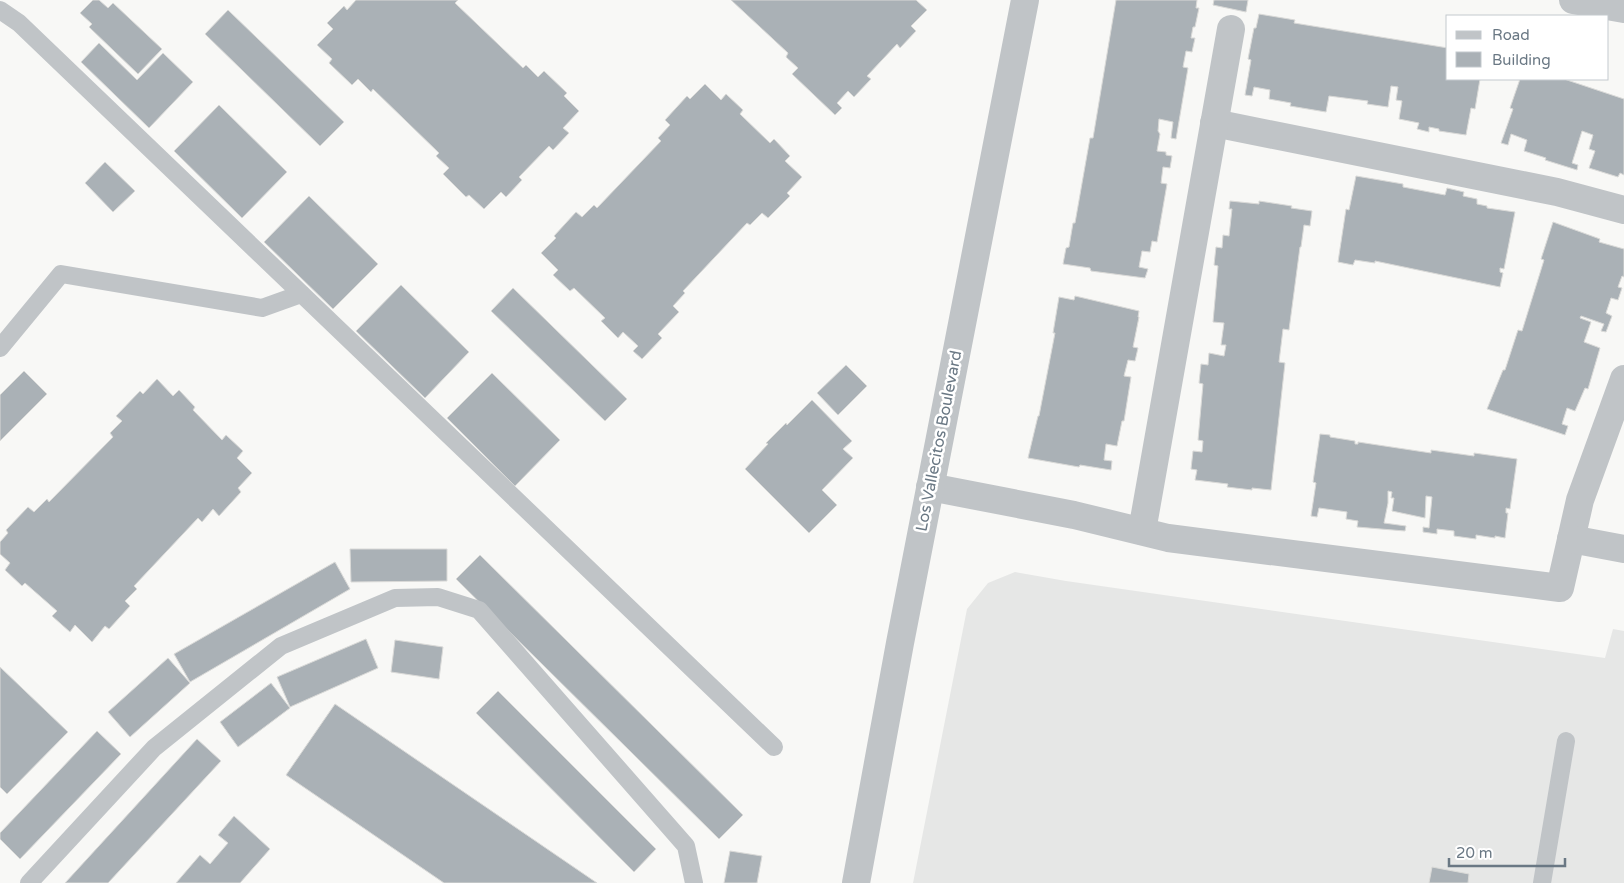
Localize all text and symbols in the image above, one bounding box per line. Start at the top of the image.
legend [1446,15,1609,80]
text: Road [1492,26,1530,44]
text: Building [1492,51,1551,69]
street label: Los Vallecitos Boulevard [912,349,966,533]
scale bar [1449,836,1565,868]
text: 20 m [1456,844,1493,862]

